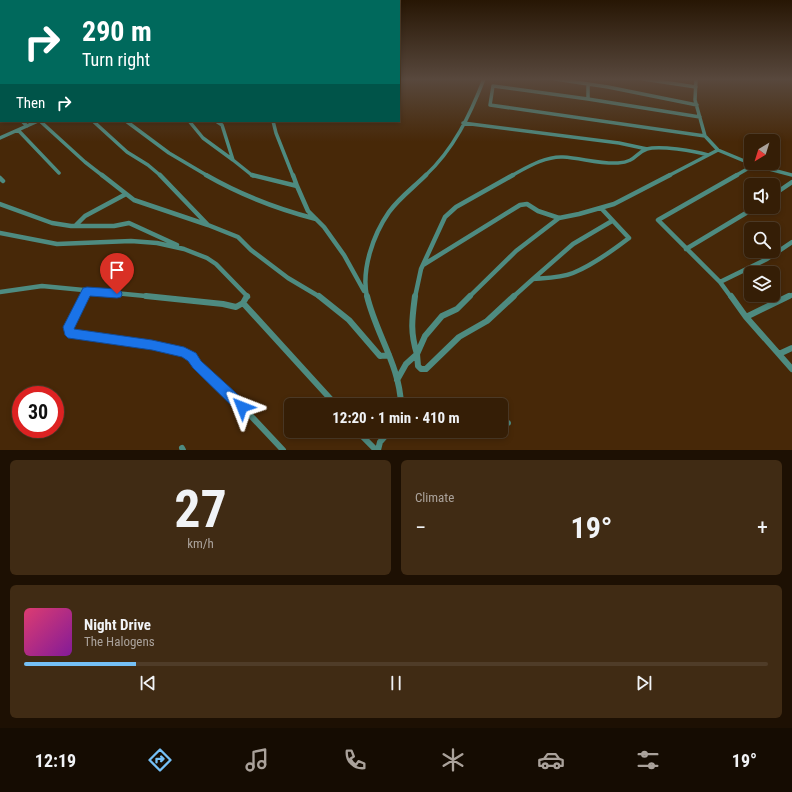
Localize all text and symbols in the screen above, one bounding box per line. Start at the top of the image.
text: 290 m [82,15,152,48]
icon: right [16,16,68,68]
text: Turn right [82,49,150,70]
icon: right [53,92,75,114]
text: Then [16,94,45,112]
north arrow [744,134,780,170]
map controls [744,134,780,302]
button: sound [744,178,780,214]
button: search [744,222,780,258]
pin [100,253,134,294]
icon: arrive [106,259,128,281]
button: layers [744,266,780,302]
speed limit sign: 30 [12,386,64,438]
position arrow [221,386,263,428]
text: 12:20 · 1 min · 410 m [332,409,460,427]
text: 27 [174,479,227,540]
text: Climate [415,490,454,505]
text: 19° [571,510,613,545]
text: − [415,515,426,540]
text: + [757,515,768,540]
text: km/h [187,536,214,551]
text: Night Drive [84,616,151,634]
text: The Halogens [84,634,155,649]
icon: previous [137,672,159,694]
icon: pause [385,672,407,694]
icon: next [633,672,655,694]
icon: directions [146,746,174,774]
icon: music [243,746,271,774]
icon: phone [341,746,369,774]
icon: climate [439,746,467,774]
icon: car [537,746,565,774]
icon: filters [634,746,662,774]
text: 12:19 [35,750,76,771]
text: 19° [732,750,757,771]

